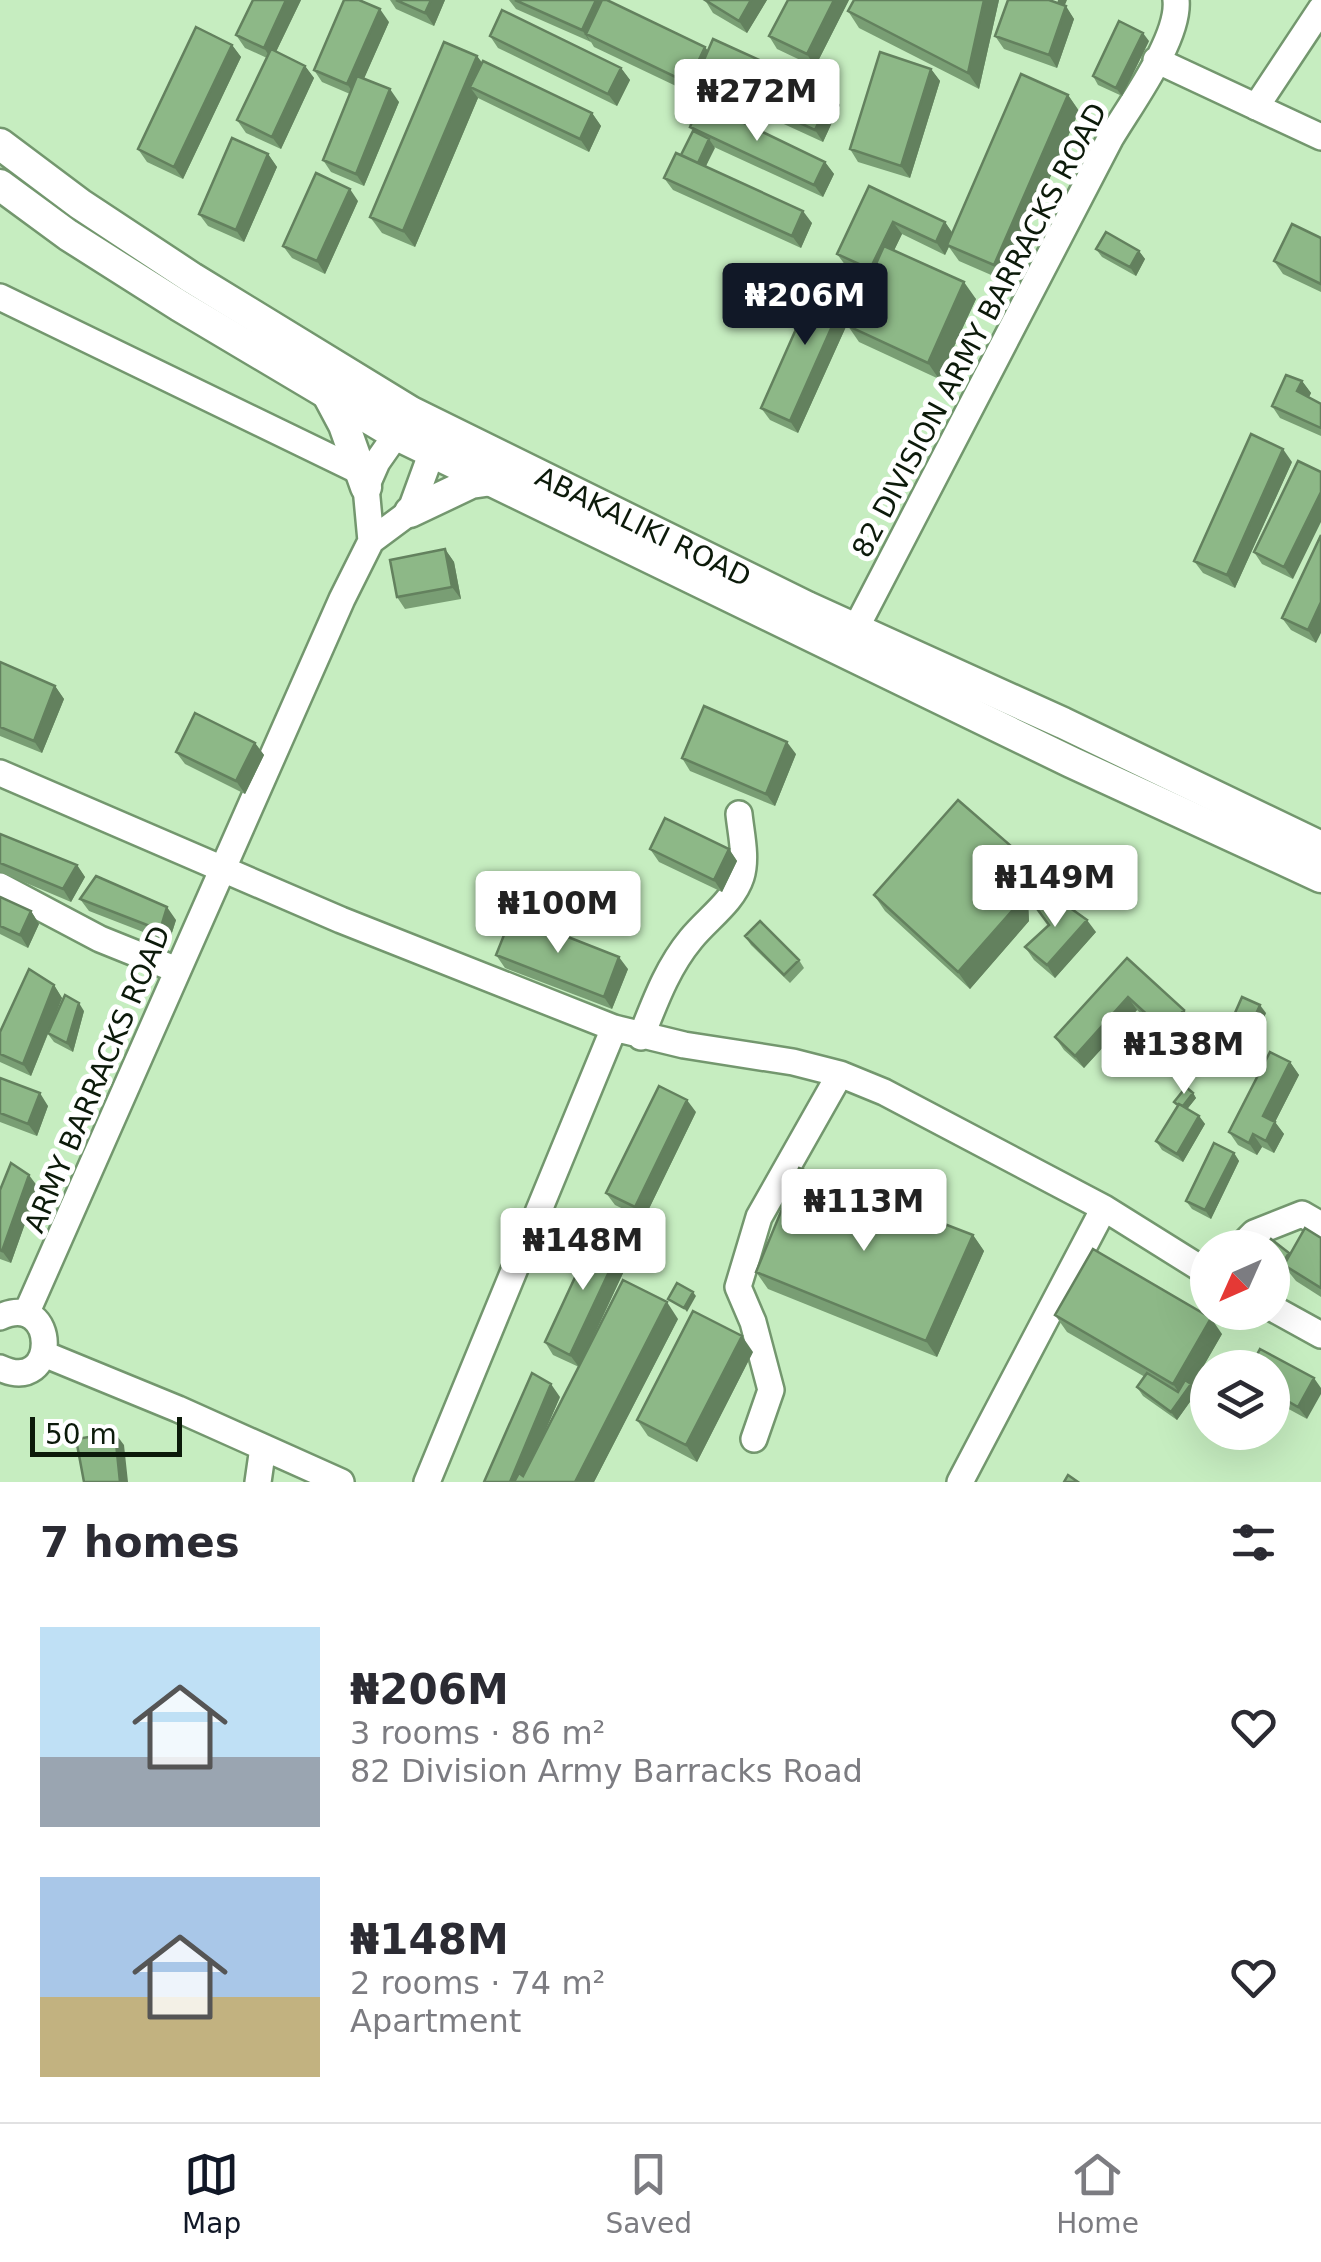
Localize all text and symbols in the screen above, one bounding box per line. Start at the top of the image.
pin: ₦272M [687,59,827,144]
text: ₦272M [697,72,817,110]
street label: 82 DIVISION ARMY BARRACKS ROAD [845,98,1114,563]
pin: ₦206M [735,263,875,348]
text: ₦206M [745,276,865,314]
street label: ABAKALIKI ROAD [530,460,756,594]
pin: ₦149M [985,845,1125,930]
text: ₦149M [995,858,1115,896]
pin: ₦100M [488,871,628,956]
text: ₦100M [498,884,618,922]
street label: ARMY BARRACKS ROAD [18,921,177,1237]
pin: ₦138M [1114,1012,1254,1097]
text: ₦138M [1124,1025,1244,1063]
pin: ₦113M [794,1169,934,1254]
text: ₦113M [804,1182,924,1220]
pin: ₦148M [513,1208,653,1293]
text: ₦148M [523,1221,643,1259]
north arrow [1190,1230,1290,1330]
map controls [1190,1230,1290,1450]
button: layers [1190,1350,1290,1450]
scale bar [30,1412,182,1456]
text: 50 m [45,1418,117,1451]
icon: filters [1226,1515,1281,1570]
text: 7 homes [40,1518,240,1567]
text: ₦206M [350,1665,509,1714]
icon: home [120,1667,240,1787]
icon: heart [1226,1700,1281,1755]
text: 3 rooms · 86 m² [350,1714,605,1752]
text: 82 Division Army Barracks Road [350,1752,863,1790]
text: ₦148M [350,1915,509,1964]
icon: home [120,1917,240,2037]
icon: heart [1226,1950,1281,2005]
text: 2 rooms · 74 m² [350,1964,605,2002]
text: Apartment [350,2002,521,2040]
tab: Map [182,2147,241,2240]
tab: Saved [605,2147,692,2240]
tab: Home [1056,2147,1139,2240]

